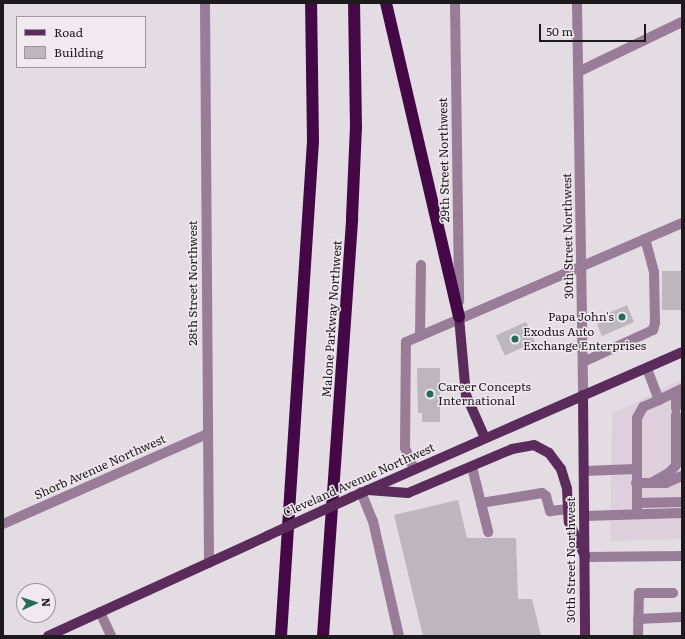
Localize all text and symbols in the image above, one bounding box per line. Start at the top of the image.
legend [16,16,146,68]
scale bar [541,16,648,42]
text: 50 m [546,22,573,40]
text: Road [54,23,83,41]
text: Building [54,43,103,61]
street label: 29th Street Northwest [436,97,452,223]
street label: 30th Street Northwest [560,173,576,299]
street label: 28th Street Northwest [186,220,200,346]
street label: Malone Parkway Northwest [319,240,345,398]
place label: Papa John's [548,310,614,324]
marker: Papa John's [617,312,627,322]
place label: Exodus Auto Exchange Enterprises [523,325,646,353]
marker: Exodus Auto Exchange Enterprises [510,334,520,344]
place label: Career Concepts International [438,380,531,408]
marker: Career Concepts International [425,389,435,399]
street label: Shorb Avenue Northwest [32,431,168,503]
street label: Cleveland Avenue Northwest [281,440,437,520]
street label: 30th Street Northwest [564,497,578,623]
north arrow [16,583,56,623]
text: N [39,597,55,607]

